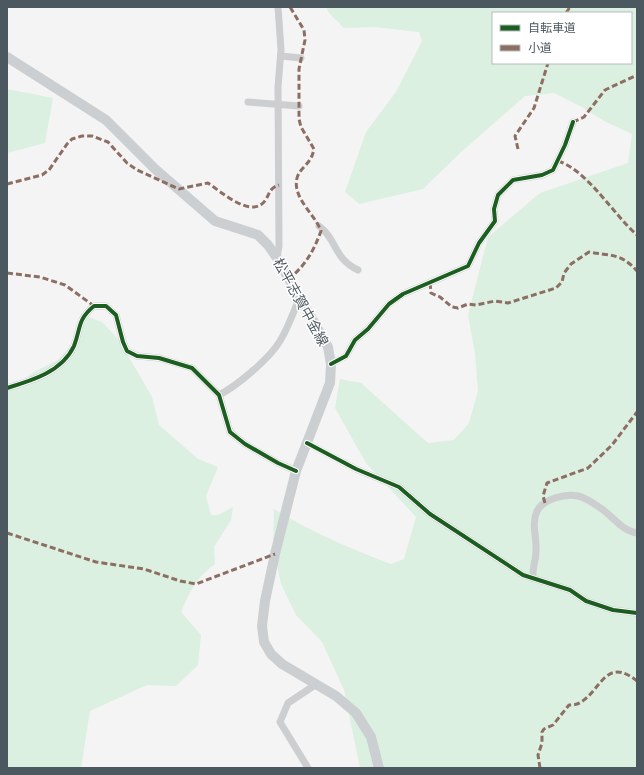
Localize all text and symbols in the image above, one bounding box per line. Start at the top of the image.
legend [492,12,632,64]
text: 自転車道 [528,21,576,35]
text: 小道 [528,41,552,55]
street label: 松平志賀中金線 [270,255,332,349]

